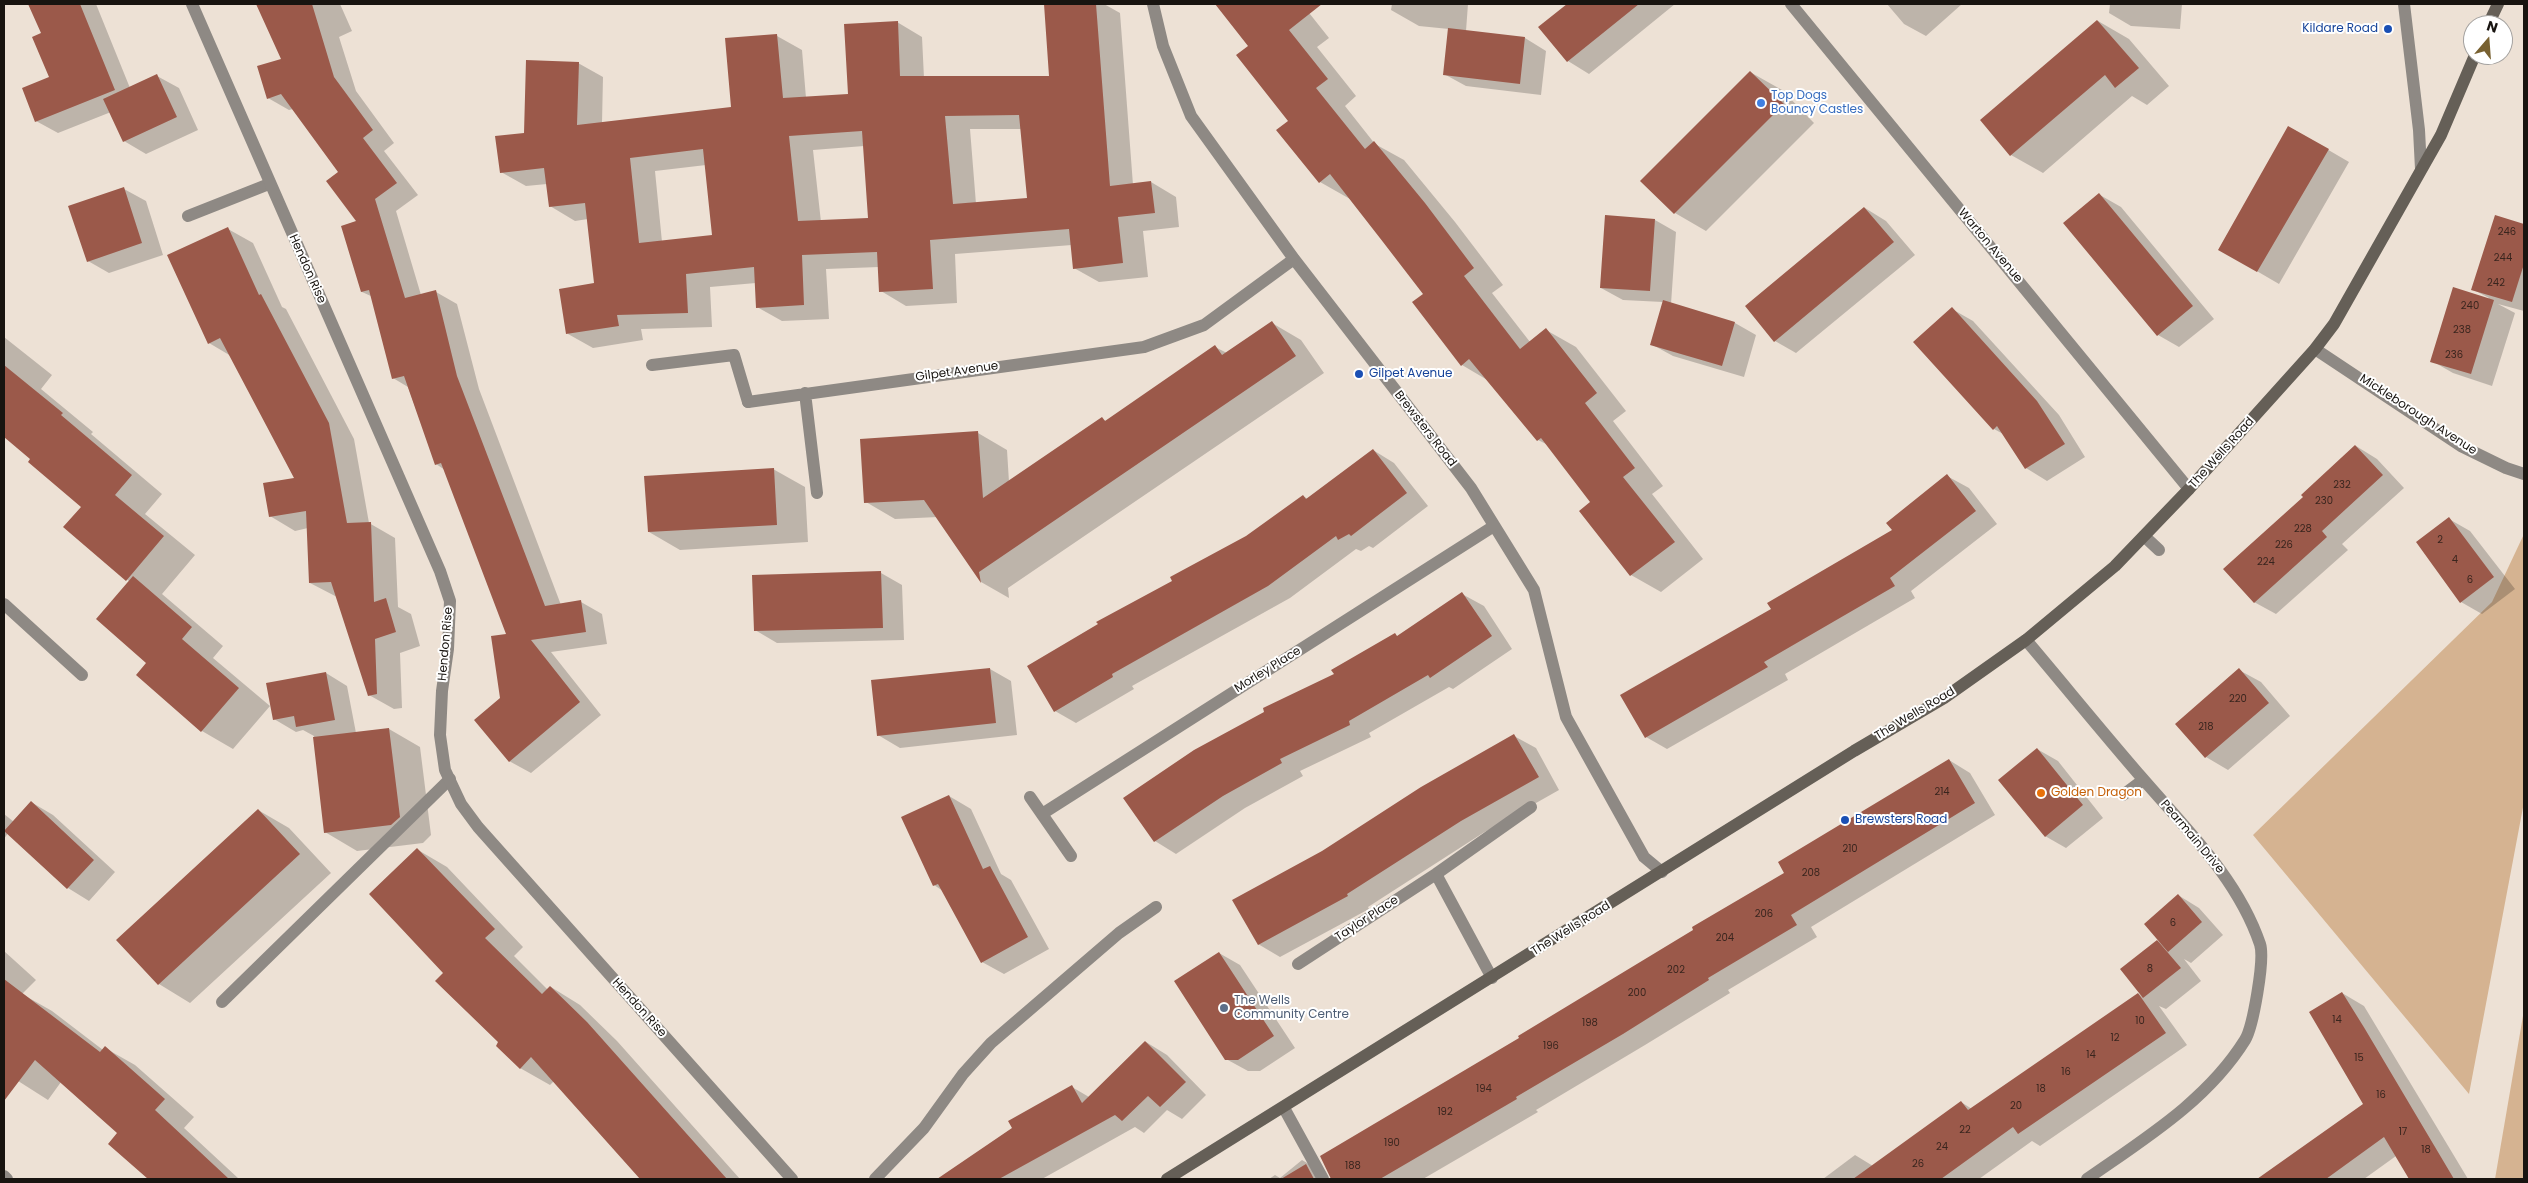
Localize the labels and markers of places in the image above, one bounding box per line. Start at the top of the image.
place label: Kildare Road [2302,22,2378,36]
marker: Kildare Road [2382,23,2394,35]
place label: Top Dogs Bouncy Castles [1771,89,1863,117]
marker: Top Dogs Bouncy Castles [1755,97,1767,109]
place label: Gilpet Avenue [1369,367,1452,381]
marker: Gilpet Avenue [1353,368,1365,380]
place label: Golden Dragon [2051,786,2142,800]
marker: Golden Dragon [2035,787,2047,799]
place label: Brewsters Road [1855,813,1947,827]
marker: Brewsters Road [1839,814,1851,826]
place label: The Wells Community Centre [1234,994,1349,1022]
marker: The Wells Community Centre [1218,1002,1230,1014]

